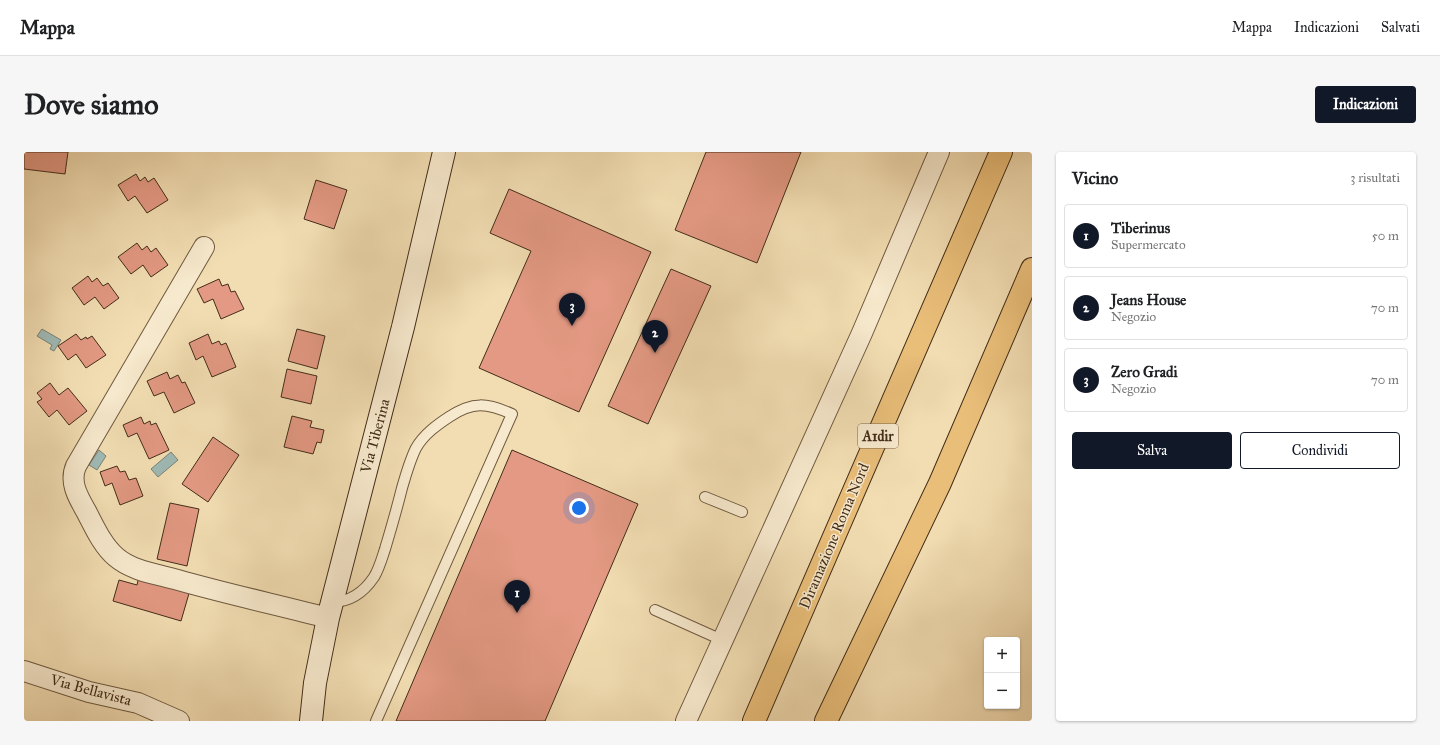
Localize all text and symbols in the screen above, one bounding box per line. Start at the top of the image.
text: Mappa [20,16,75,39]
text: Mappa [1232,19,1272,36]
text: Indicazioni [1294,19,1359,36]
text: Salvati [1381,19,1420,36]
button: Indicazioni [1315,86,1416,123]
text: Dove siamo [24,87,158,122]
text: Vicino [1072,168,1118,189]
text: 3 risultati [1350,170,1400,186]
text: Tiberinus [1111,219,1170,237]
text: 1 [1083,228,1089,244]
text: 50 m [1372,228,1399,244]
text: Supermercato [1111,237,1186,253]
text: Jeans House [1111,291,1186,309]
pin: 3 [559,293,585,326]
text: 2 [1083,300,1089,316]
text: 70 m [1371,300,1399,316]
text: Negozio [1111,309,1156,325]
pin: 2 [642,320,668,353]
text: Zero Gradi [1111,363,1178,381]
text: 3 [1083,372,1089,388]
text: 70 m [1371,372,1399,388]
text: Negozio [1111,381,1156,397]
street label: Via Tiberina [356,396,394,476]
road number: A1dir [858,424,898,448]
button: Salva [1072,432,1232,469]
button: Condividi [1240,432,1400,469]
street label: Diramazione Roma Nord [795,460,873,612]
your location [569,498,589,518]
pin: 1 [504,580,530,613]
map controls [984,637,1020,709]
button: + [984,637,1020,673]
street label: Via Bellavista [48,670,134,710]
button: − [984,673,1020,709]

